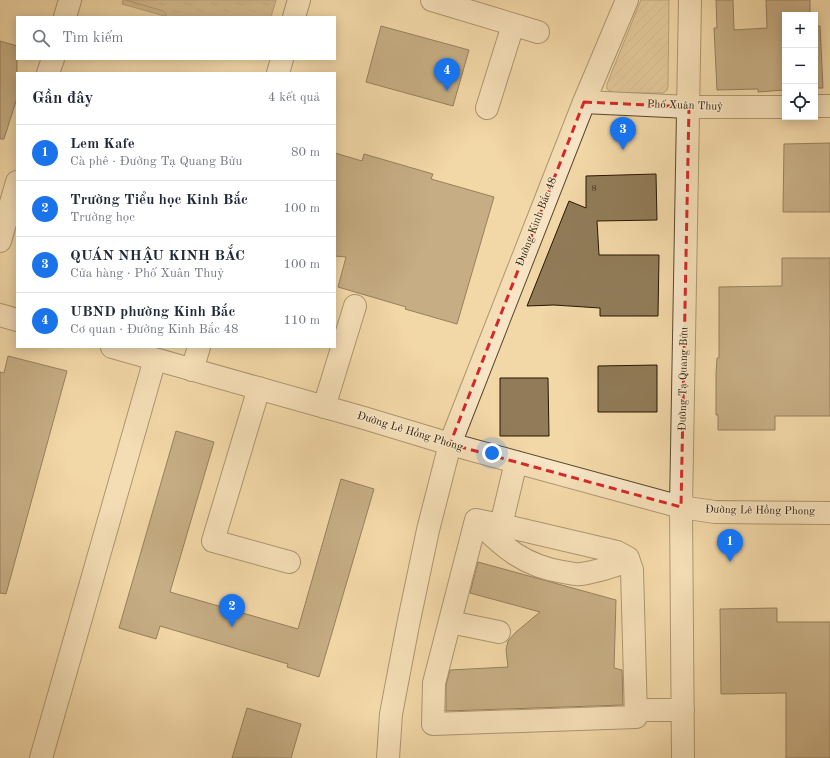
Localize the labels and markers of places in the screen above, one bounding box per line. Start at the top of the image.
pin: 4 [434,58,460,91]
pin: 3 [610,117,636,150]
pin: 1 [717,529,743,562]
pin: 2 [219,594,245,627]

